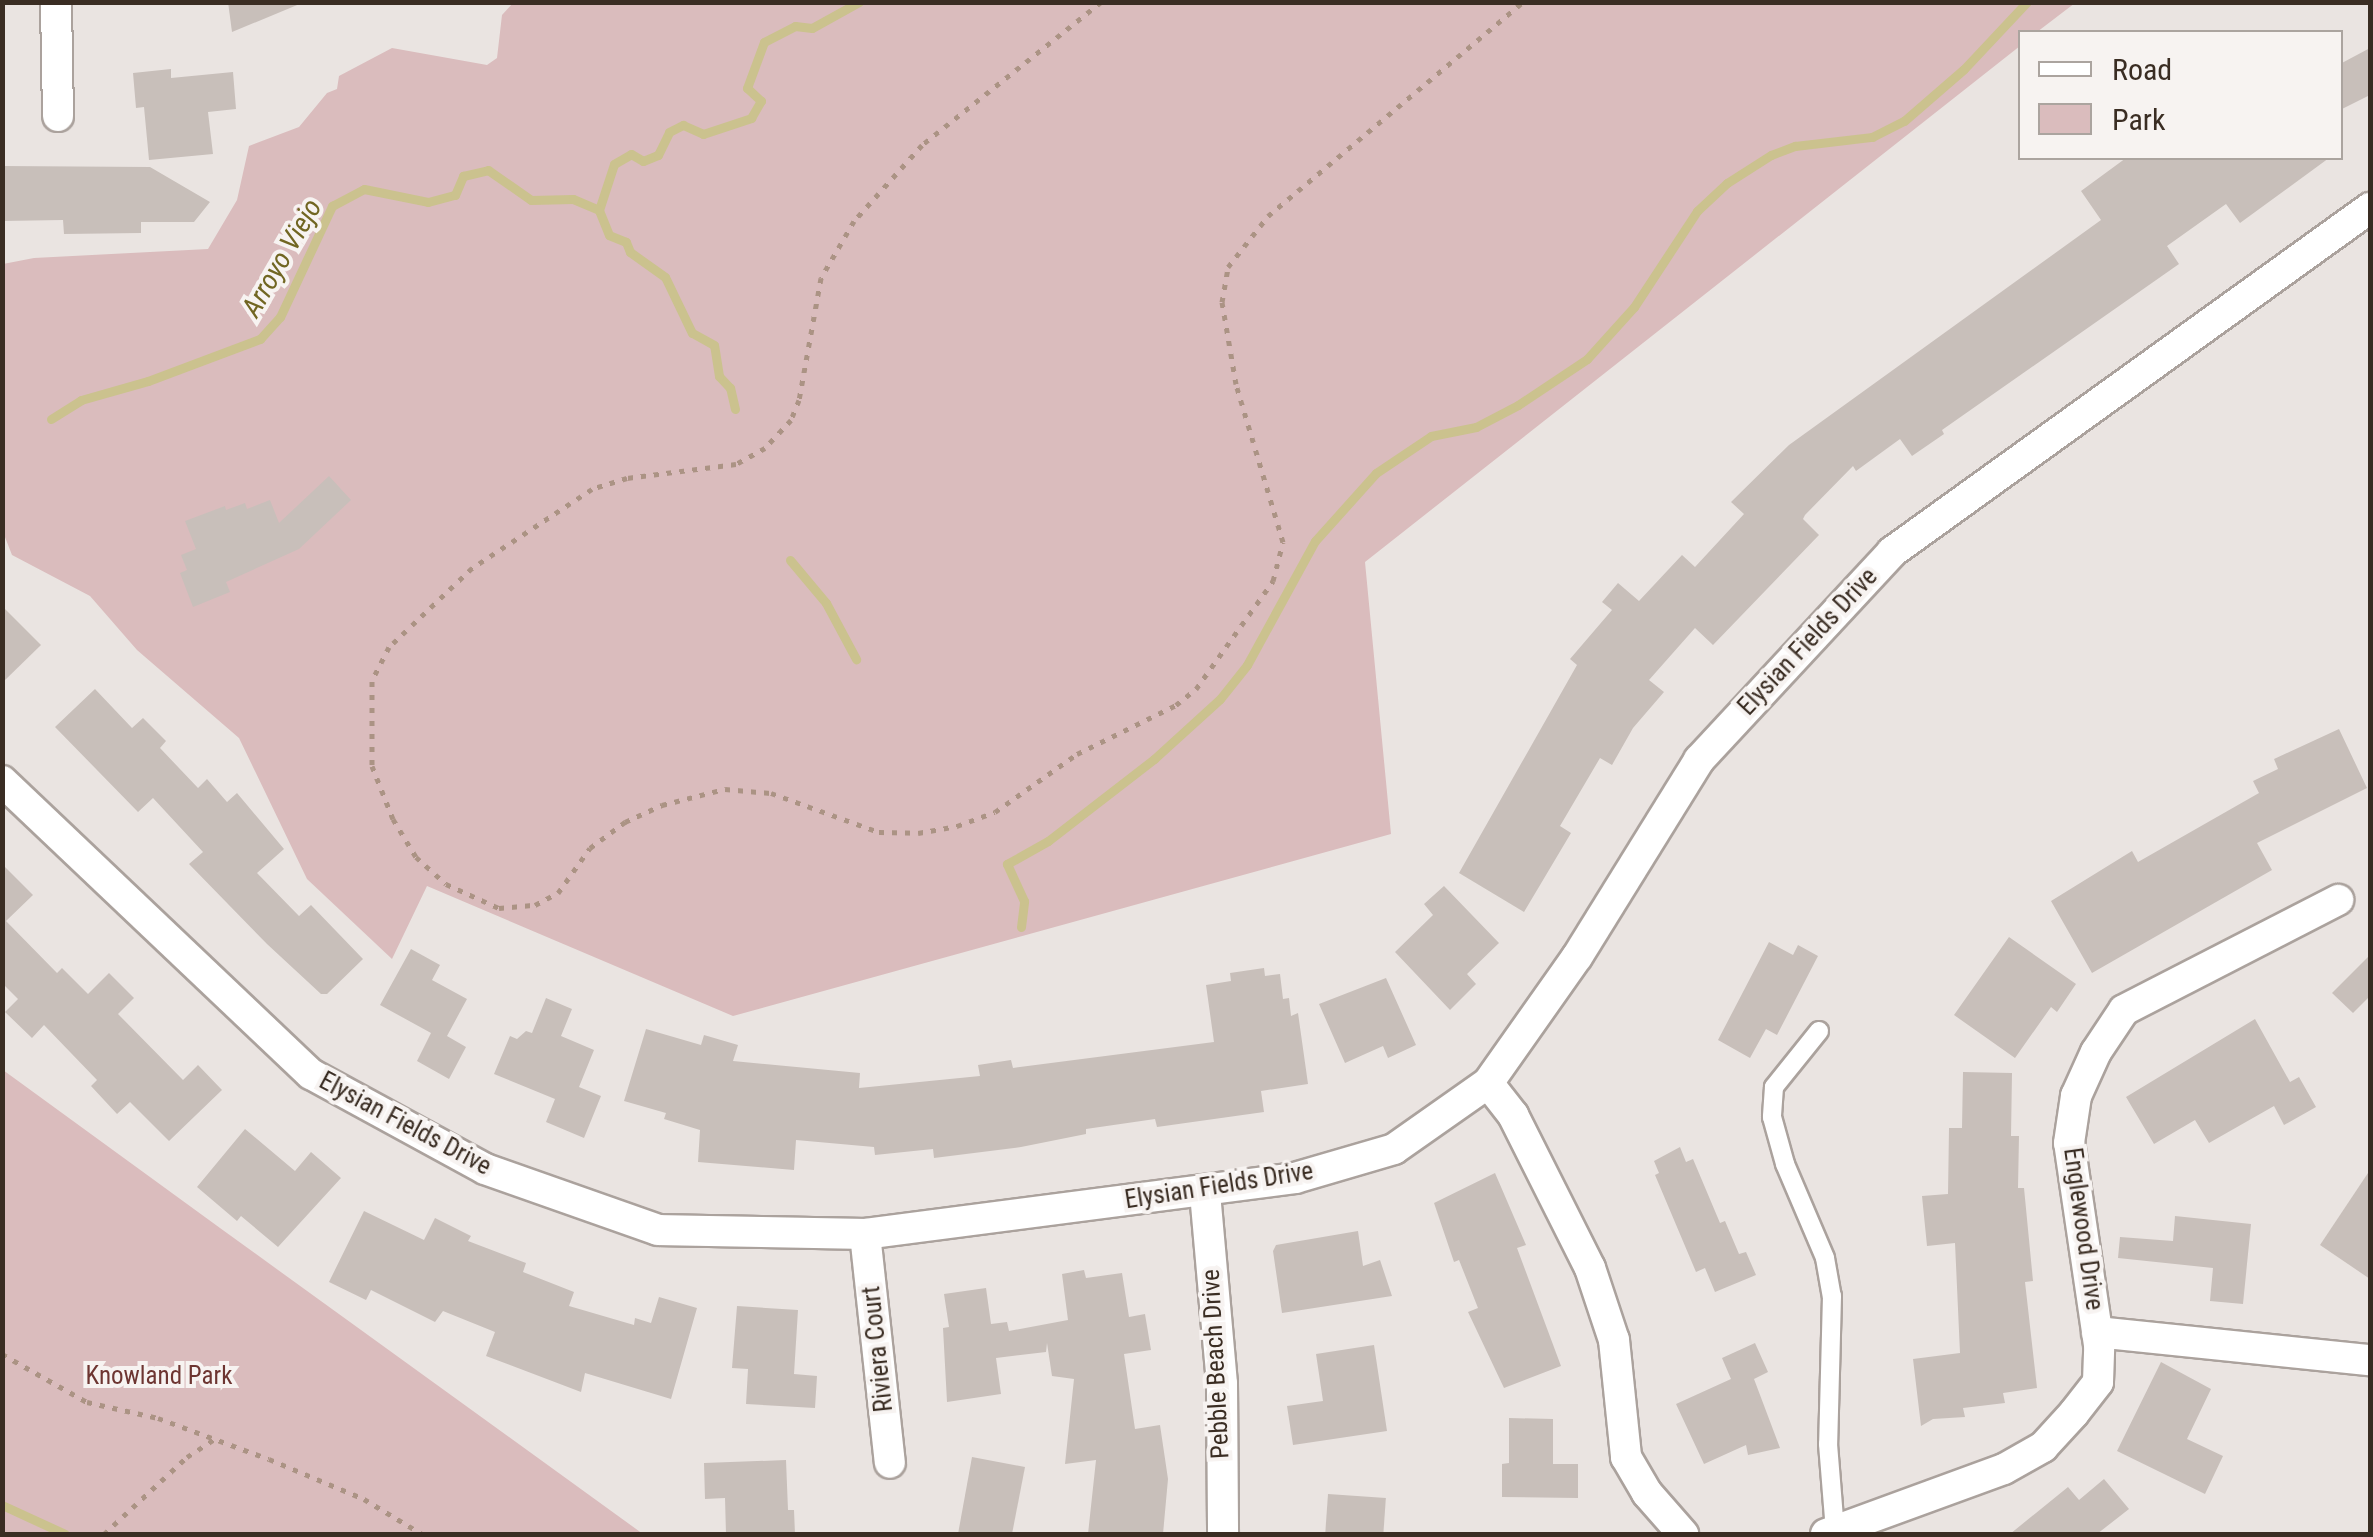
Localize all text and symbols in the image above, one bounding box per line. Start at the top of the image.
legend [2018,30,2343,160]
text: Road [2112,52,2172,87]
text: Park [2112,102,2166,137]
water label: Arroyo Viejo [235,193,329,323]
street label: Elysian Fields Drive [1732,562,1884,722]
street label: Elysian Fields Drive [314,1066,496,1182]
street label: Englewood Drive [2057,1146,2109,1312]
street label: Elysian Fields Drive [1123,1156,1315,1216]
street label: Pebble Beach Drive [1196,1268,1236,1460]
street label: Riviera Court [856,1285,900,1413]
park label: Knowland Park [86,1361,232,1391]

